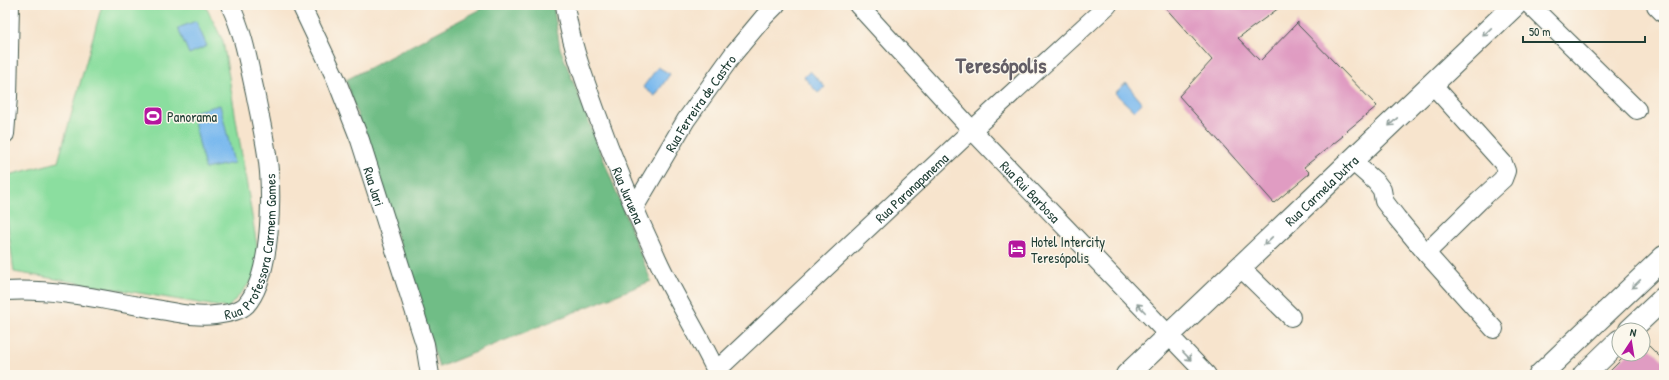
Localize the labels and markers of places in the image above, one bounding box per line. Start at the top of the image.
sports icon: Panorama [142,105,164,127]
place label: Panorama [167,107,218,126]
place label: Hotel Intercity Teresópolis [1031,232,1105,268]
hotel icon: Hotel Intercity Teresópolis [1006,238,1028,260]

